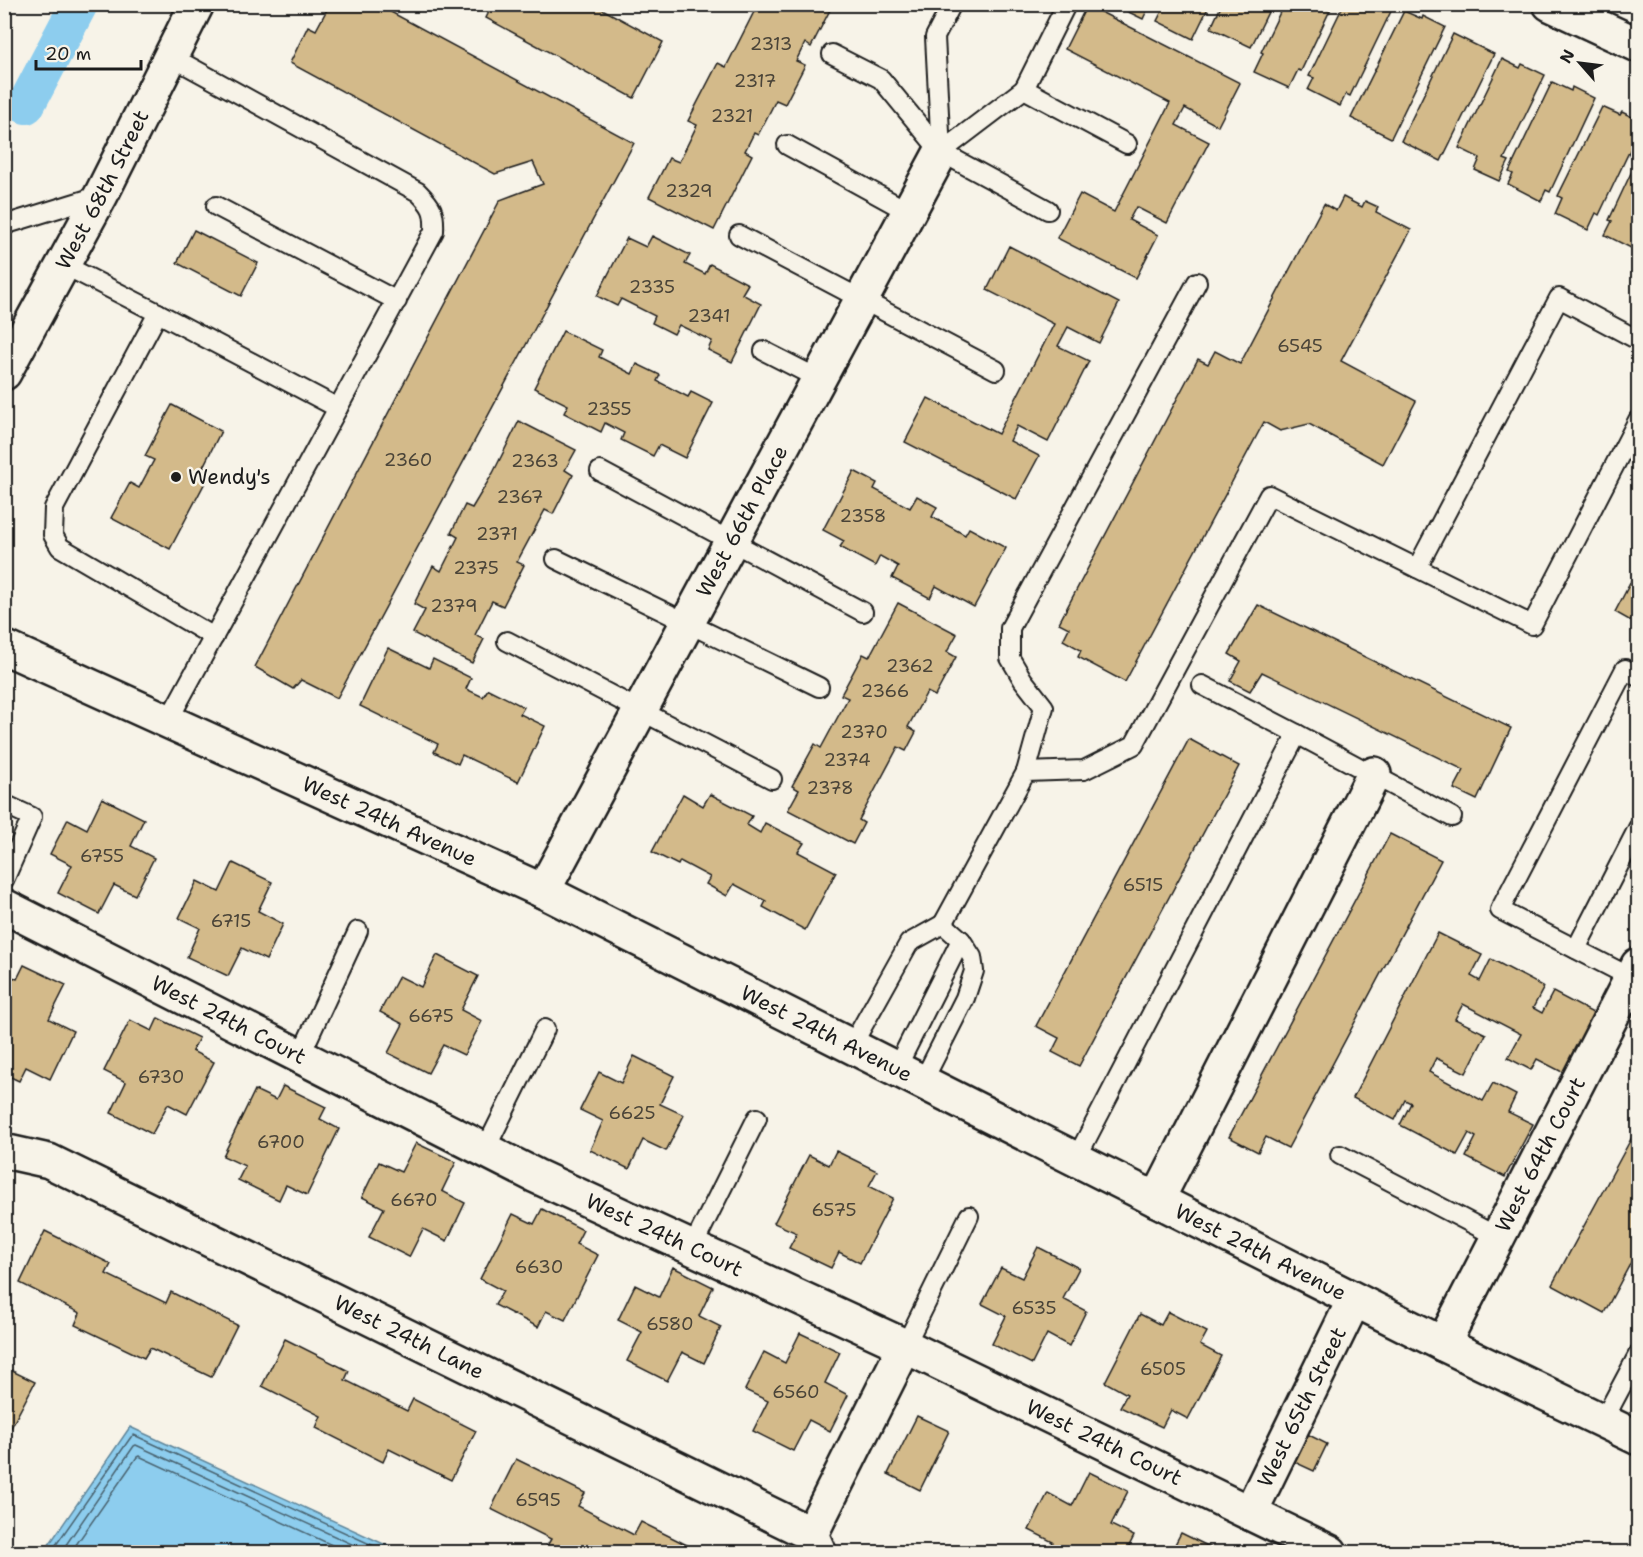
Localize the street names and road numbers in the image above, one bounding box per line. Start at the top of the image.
street label: West 68th Street [49,105,156,275]
street label: West 66th Place [690,440,794,602]
street label: West 24th Avenue [298,770,481,873]
street label: West 24th Court [147,969,311,1071]
street label: West 24th Avenue [736,979,917,1089]
street label: West 64th Court [1489,1072,1592,1237]
street label: West 24th Court [581,1187,748,1283]
street label: West 24th Avenue [1170,1197,1351,1307]
street label: West 24th Lane [330,1289,489,1386]
street label: West 65th Street [1251,1322,1353,1492]
street label: West 24th Court [1021,1393,1187,1492]

